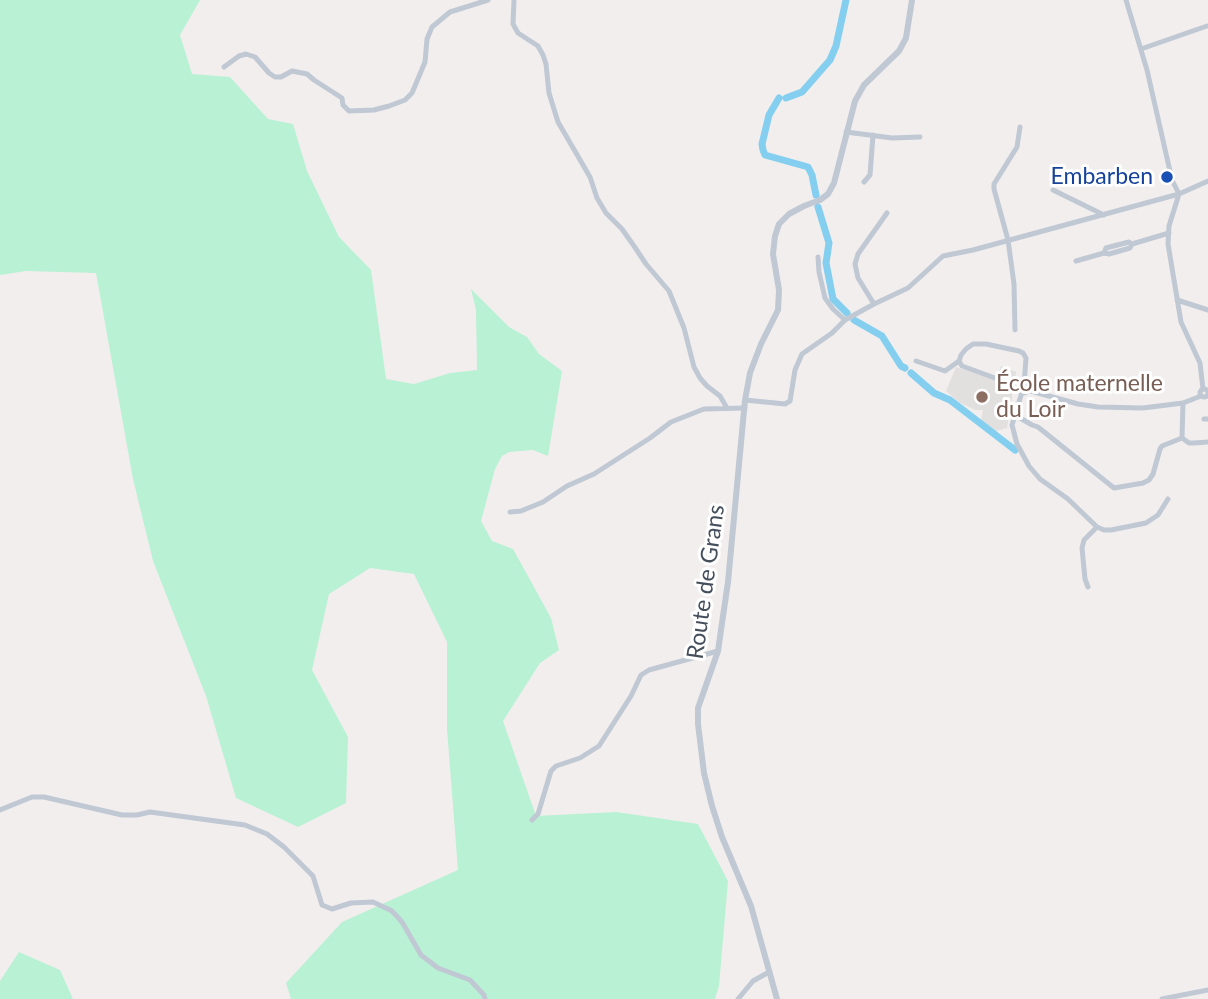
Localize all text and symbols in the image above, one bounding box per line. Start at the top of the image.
place label: Embarben [1051,163,1153,191]
marker: Embarben [1159,169,1175,185]
place label: École maternelle du Loir [996,370,1163,424]
marker: École maternelle du Loir [974,389,990,405]
street label: Route de Grans [682,503,730,661]

